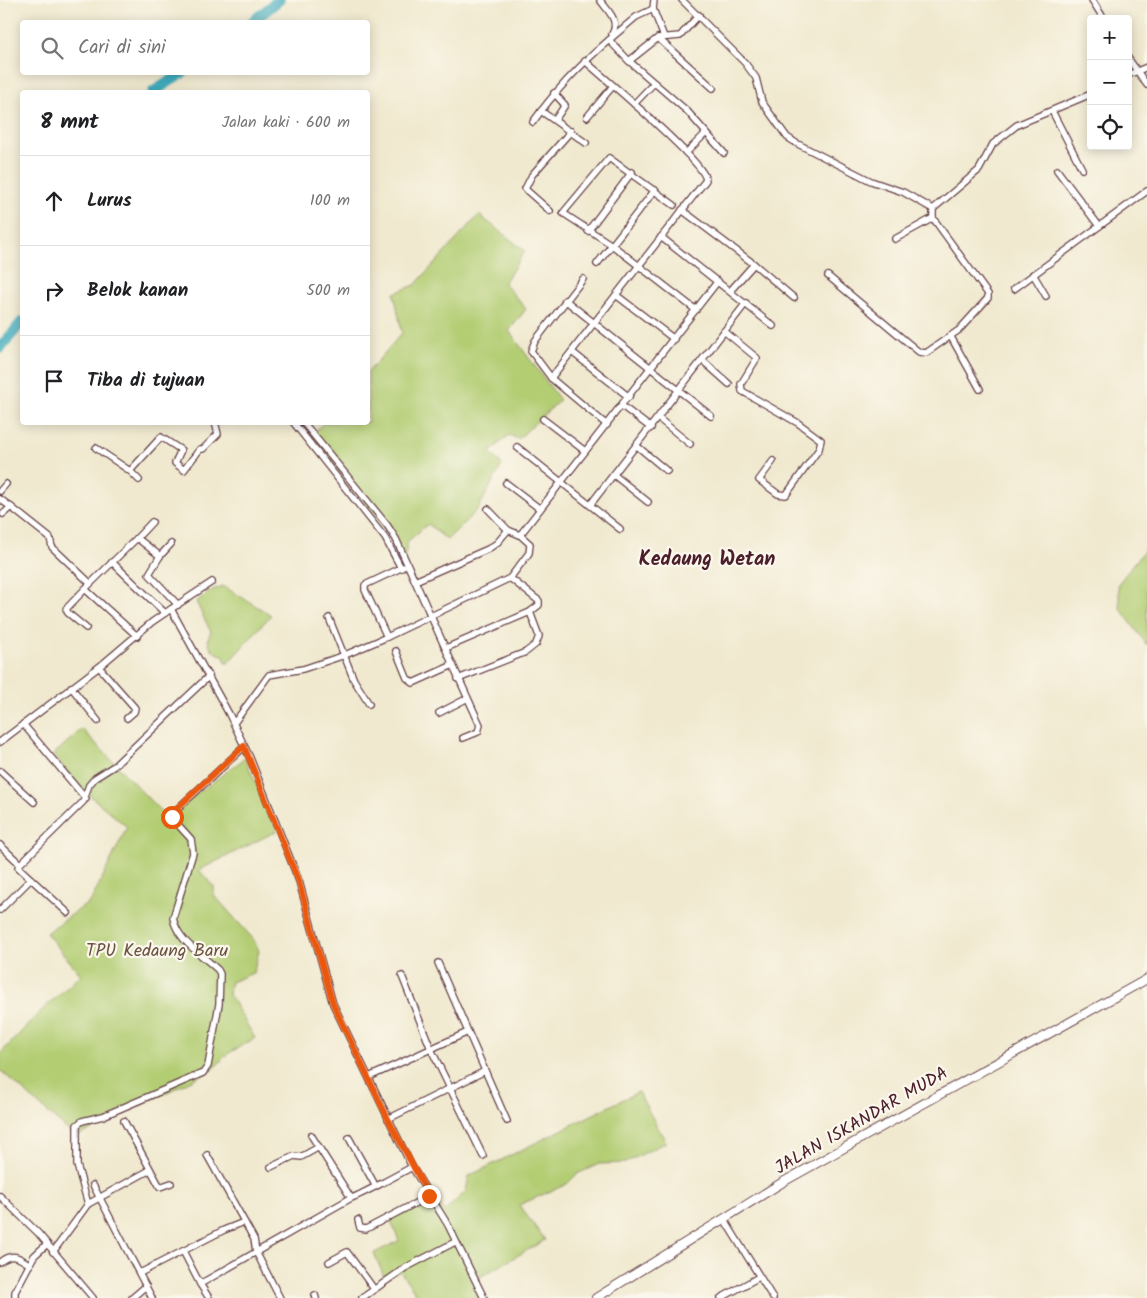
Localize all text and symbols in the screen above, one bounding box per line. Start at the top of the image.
map controls [1087,15,1132,150]
button: + [1087,15,1132,60]
search box [20,20,370,75]
text: Cari di sini [78,33,166,63]
icon: search [38,34,66,62]
button: − [1087,60,1132,105]
button: locate [1087,105,1132,150]
text: 8 mnt [40,106,99,139]
text: Jalan kaki · 600 m [222,110,350,135]
text: Lurus [87,186,132,216]
icon: ahead [40,187,68,215]
text: 100 m [310,188,350,213]
text: Belok kanan [87,276,188,306]
icon: right [40,277,68,305]
text: 500 m [306,278,350,303]
text: Tiba di tujuan [87,366,205,396]
icon: arrive [40,367,68,395]
district label: Kedaung Wetan [639,544,775,576]
route start [161,806,184,829]
park label: TPU Kedaung Baru [86,937,228,966]
street label: JALAN ISKANDAR MUDA [770,1060,954,1183]
route end [418,1185,441,1208]

